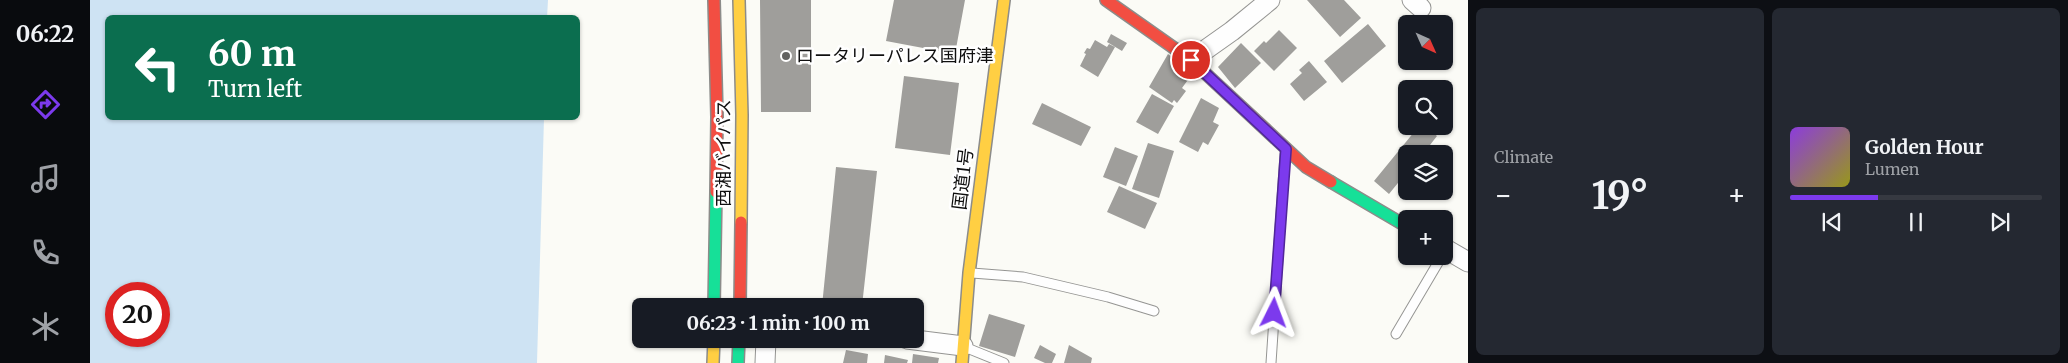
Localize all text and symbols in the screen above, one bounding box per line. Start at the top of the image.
north arrow [1398,15,1452,70]
map controls [1398,15,1453,265]
text: 06:22 [16,20,74,48]
text: 60 m [208,32,296,76]
icon: left [125,35,190,100]
pin [1170,39,1212,81]
place label: ロータリーパレス国府津 [796,44,994,67]
icon: arrive [1177,46,1205,74]
marker: ロータリーパレス国府津 [780,50,792,62]
text: Turn left [208,75,302,103]
button: search [1398,80,1453,135]
icon: directions [28,87,63,122]
street label: 西湘バイパス [712,99,735,207]
text: Golden Hour [1865,135,1984,159]
button: layers [1398,145,1453,200]
street label: 国道1号 [947,147,978,211]
text: Climate [1494,147,1553,167]
text: Lumen [1865,159,1919,179]
icon: music [28,161,63,196]
text: 19° [1592,172,1649,219]
text: − [1494,177,1513,213]
text: + [1727,177,1746,213]
icon: previous [1818,208,1846,236]
icon: pause [1902,208,1930,236]
icon: next [1986,208,2014,236]
button: + [1398,210,1453,265]
icon: phone [28,235,63,270]
speed limit sign: 20 [105,282,170,347]
position arrow [1247,286,1299,338]
icon: climate [28,309,63,344]
text: 06:23 · 1 min · 100 m [686,311,870,335]

